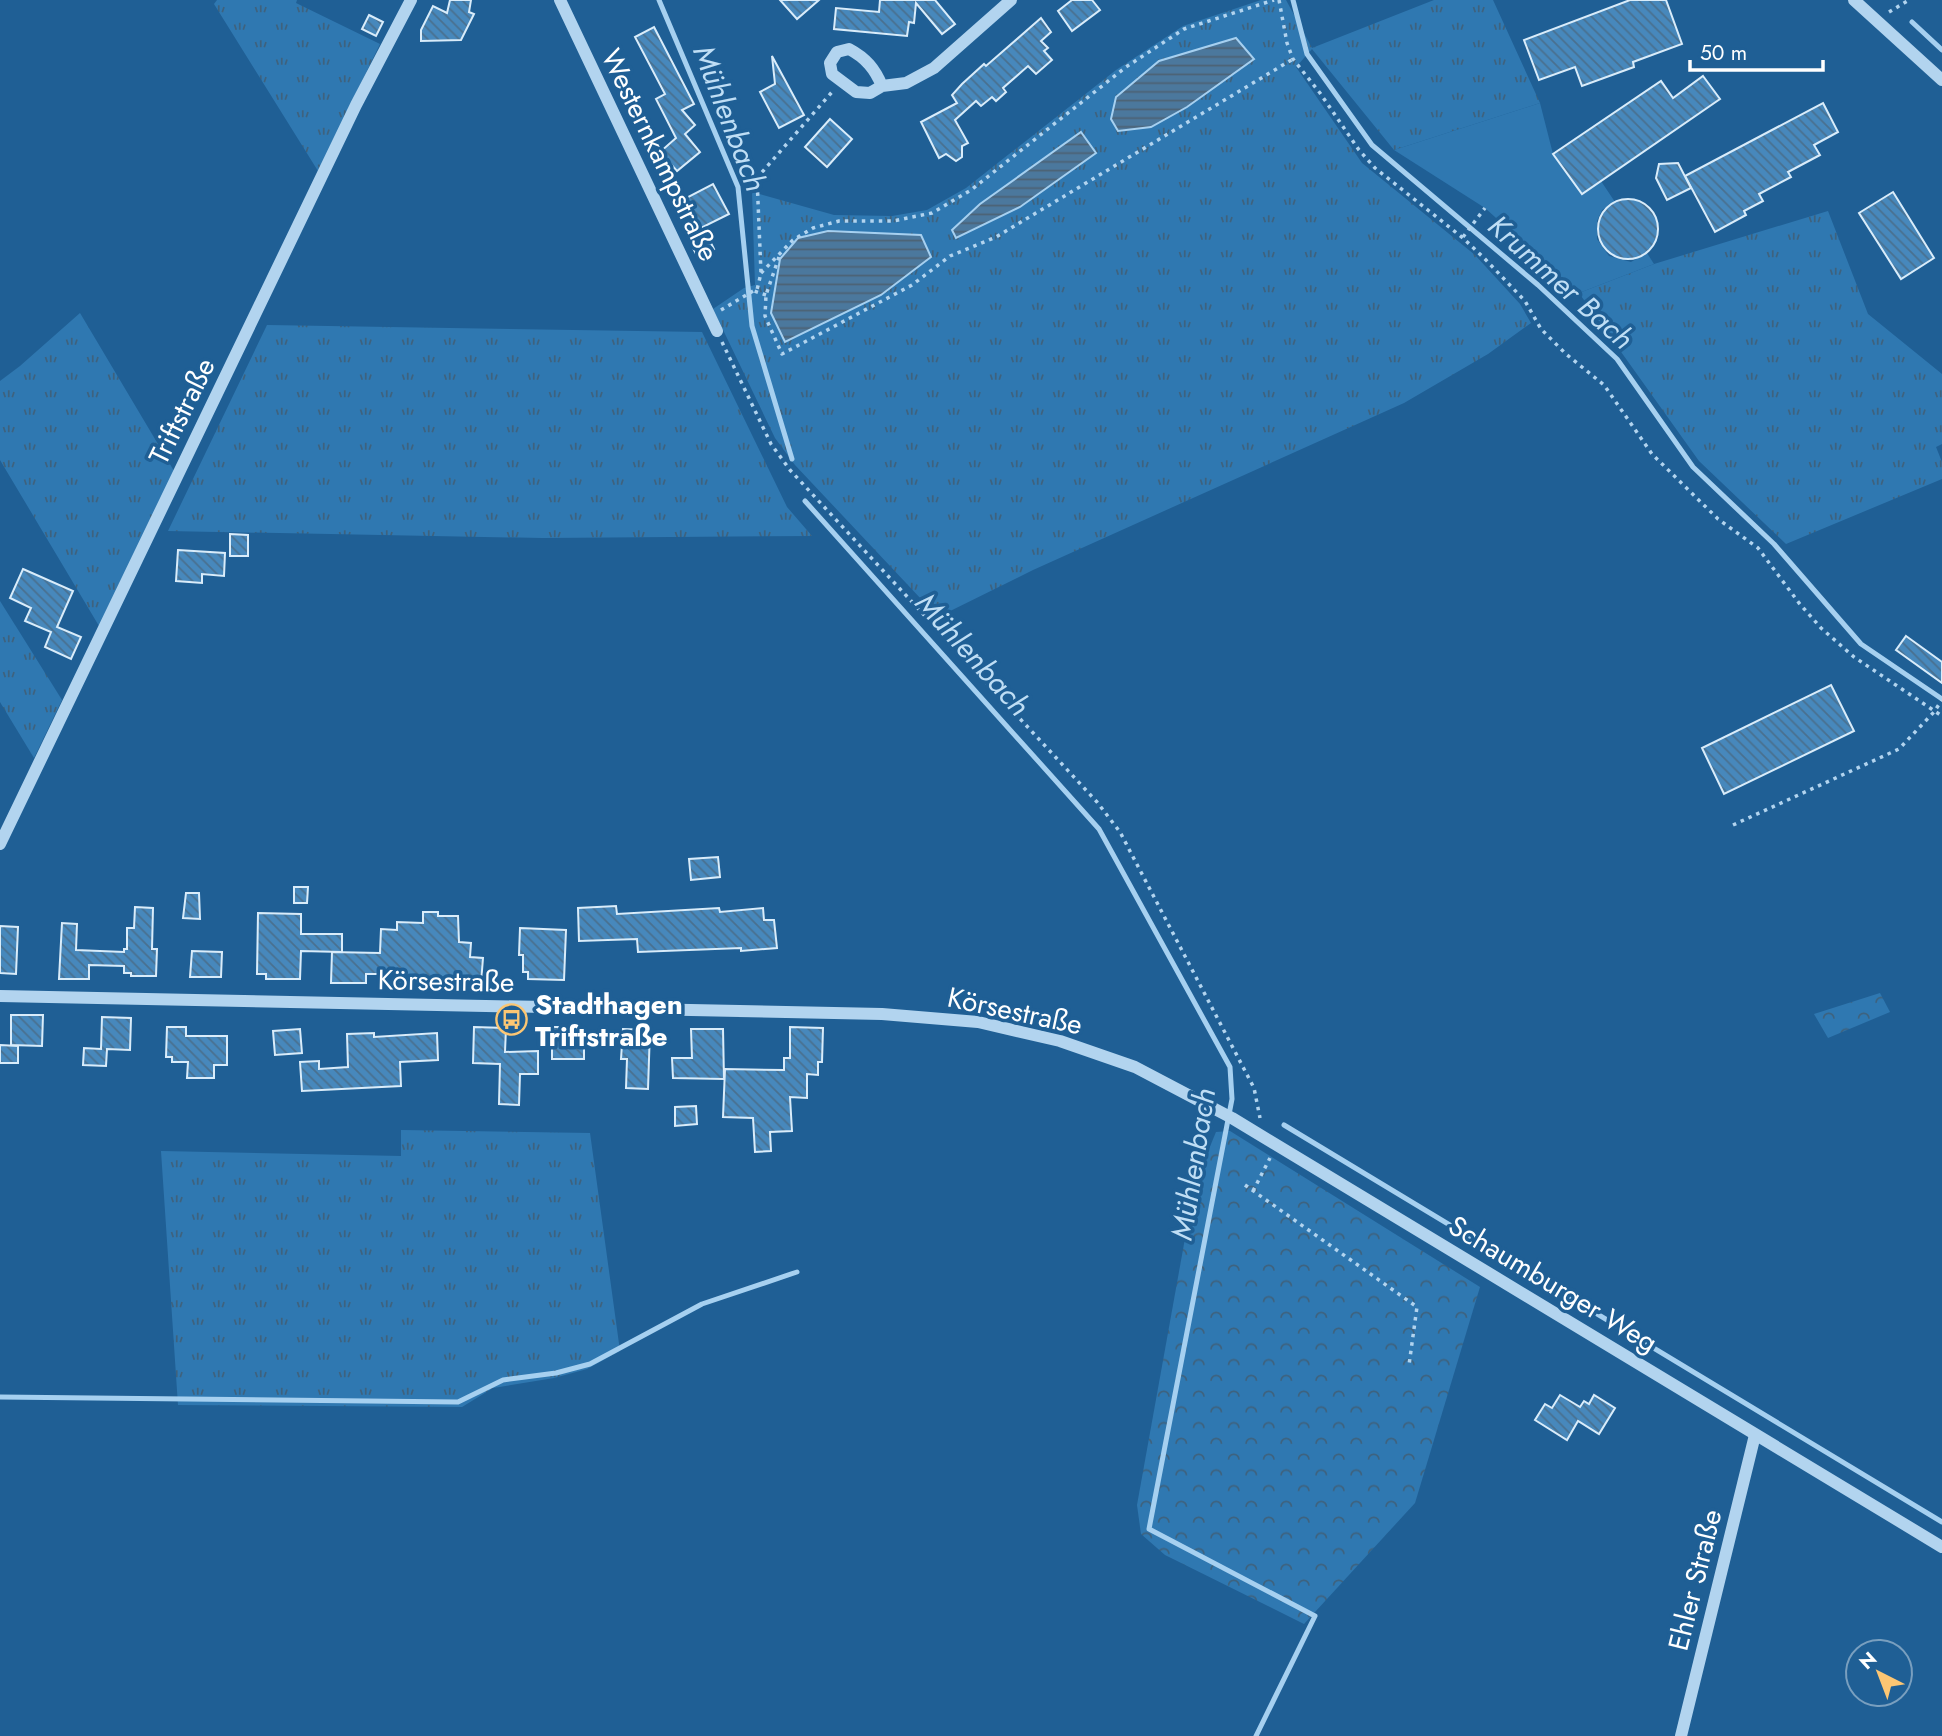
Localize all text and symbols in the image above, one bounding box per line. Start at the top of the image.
scale bar [1690,28,1823,72]
text: 50 m [1700,38,1747,68]
water label: Mühlenbach [682,39,778,197]
street label: Westernkampstraße [591,42,729,268]
water label: Krummer Bach [1479,205,1643,359]
street label: Triftstraße [139,351,225,471]
water label: Mühlenbach [906,583,1040,725]
street label: Körsestraße [377,959,515,1003]
street label: Körsestraße [944,977,1086,1045]
place label: Stadthagen Triftstraße [535,984,683,1057]
bus stop icon: Stadthagen Triftstraße [495,1003,529,1037]
water label: Mühlenbach [1160,1085,1226,1243]
street label: Schaumburger Weg [1441,1205,1665,1363]
street label: Ehler Straße [1658,1505,1732,1655]
north arrow [1844,1638,1914,1708]
text: N [1853,1646,1883,1676]

